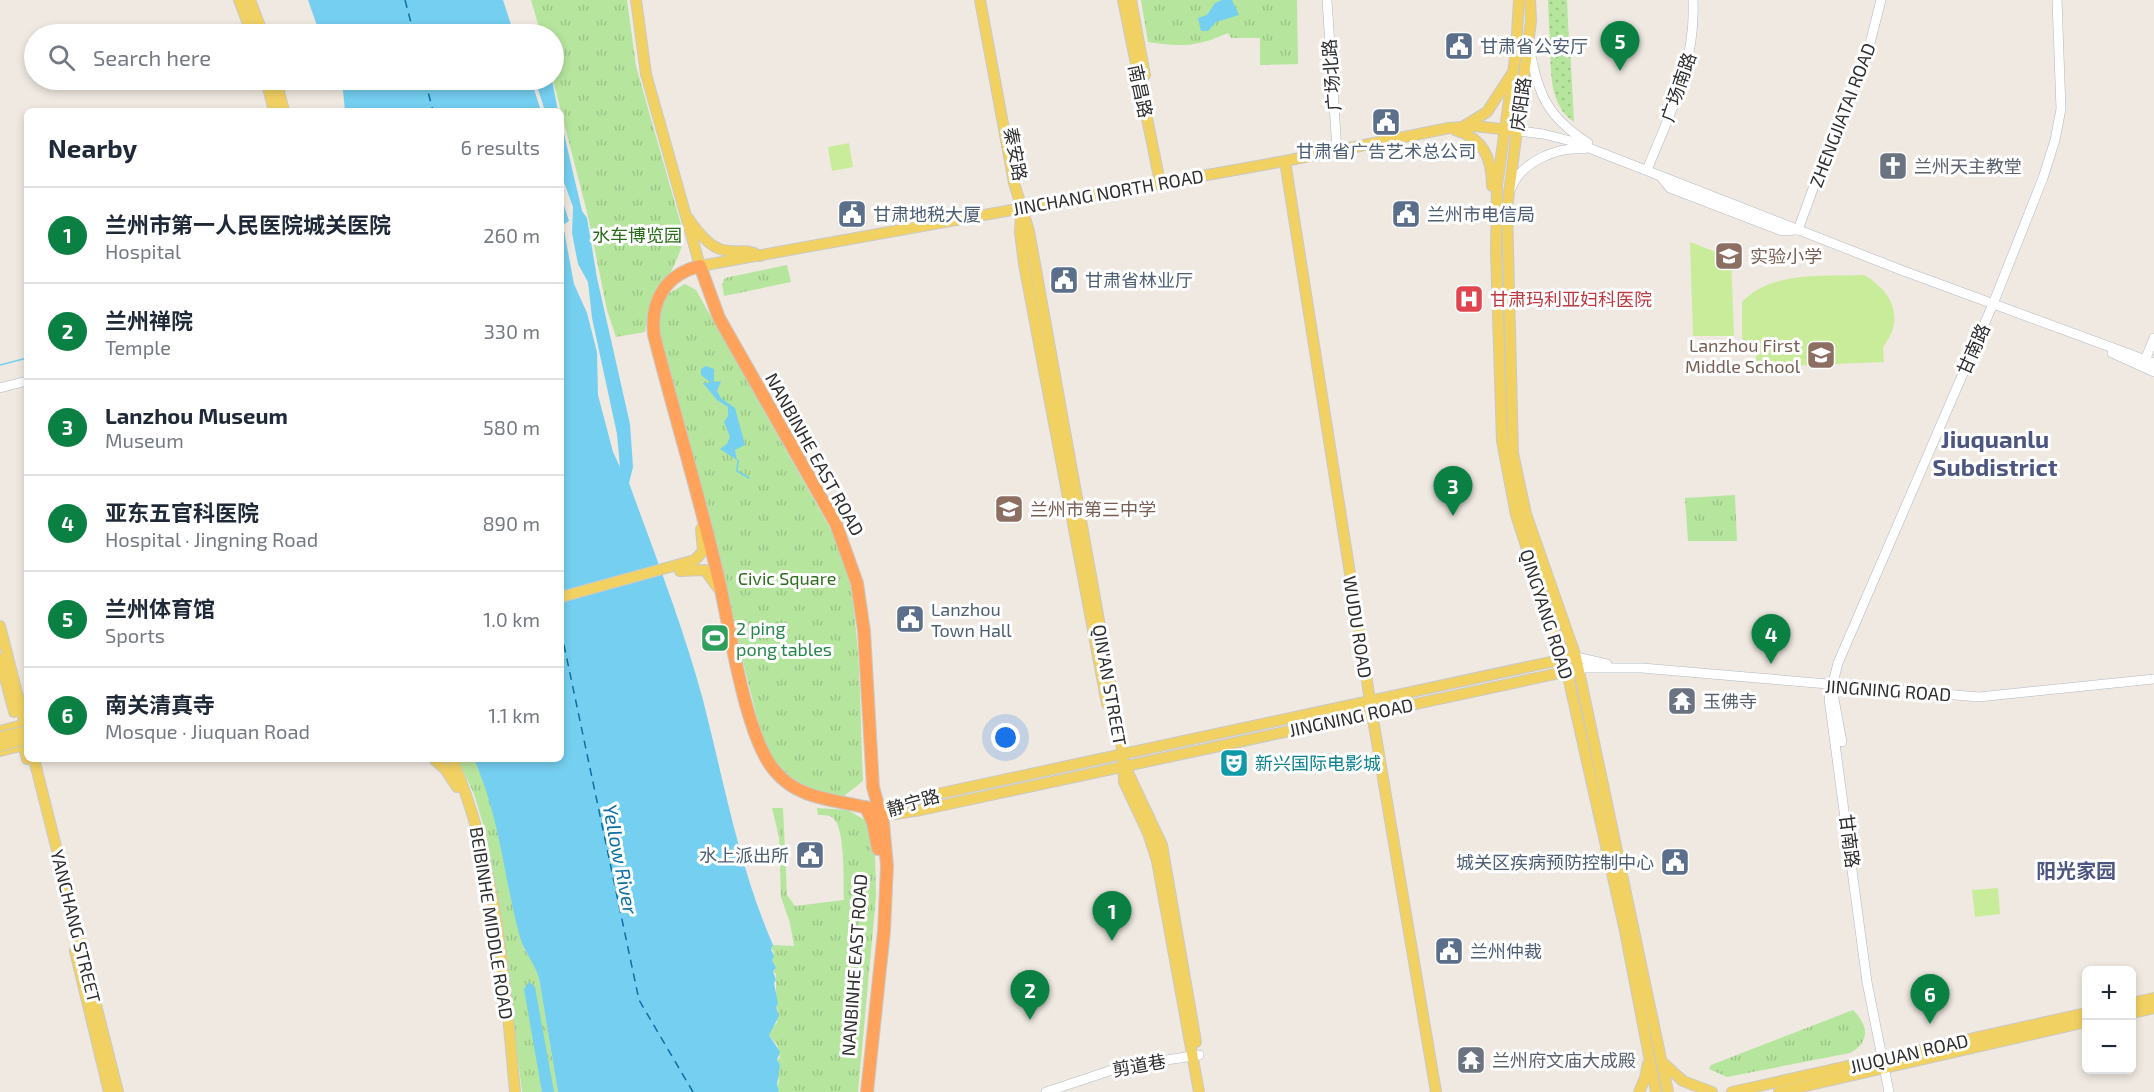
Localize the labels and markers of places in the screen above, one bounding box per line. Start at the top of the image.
pin: 5 [1600,22,1640,71]
public building icon: 甘肃省公安厅 [1443,30,1475,62]
place label: 甘肃省公安厅 [1480,35,1588,57]
public building icon: 甘肃省广告艺术总公司 [1370,106,1402,138]
place label: 甘肃省广告艺术总公司 [1296,140,1476,162]
church icon: 兰州天主教堂 [1877,150,1909,182]
place label: 兰州天主教堂 [1914,155,2022,177]
public building icon: 甘肃地税大厦 [836,198,868,230]
public building icon: 兰州市电信局 [1390,198,1422,230]
place label: 甘肃地税大厦 [873,203,981,225]
place label: 兰州市电信局 [1427,203,1535,225]
school or university icon: 实验小学 [1713,240,1745,272]
place label: 实验小学 [1750,245,1822,267]
public building icon: 甘肃省林业厅 [1048,264,1080,296]
place label: 甘肃省林业厅 [1085,269,1193,291]
hospital icon: 甘肃玛利亚妇科医院 [1453,283,1485,315]
place label: 甘肃玛利亚妇科医院 [1490,288,1652,310]
place label: Lanzhou First Middle School [1685,334,1801,377]
school or university icon: Lanzhou First Middle School [1805,339,1837,371]
pin: 3 [1434,466,1472,516]
school or university icon: 兰州市第三中学 [993,493,1025,525]
place label: 兰州市第三中学 [1030,498,1156,520]
place label: Lanzhou Town Hall [931,598,1012,641]
public building icon: Lanzhou Town Hall [894,603,926,635]
pin: 4 [1752,614,1790,664]
place label: 2 ping pong tables [736,617,832,660]
sports icon: 2 ping pong tables [699,622,731,654]
temple icon: 玉佛寺 [1666,685,1698,717]
place label: 玉佛寺 [1703,690,1757,712]
theatre icon: 新兴国际电影城 [1218,747,1250,779]
place label: 新兴国际电影城 [1255,752,1381,774]
public building icon: 水上派出所 [794,839,826,871]
place label: 水上派出所 [699,844,789,866]
public building icon: 城关区疾病预防控制中心 [1659,846,1691,878]
place label: 城关区疾病预防控制中心 [1456,851,1654,873]
pin: 1 [1092,892,1132,941]
public building icon: 兰州仲裁 [1433,935,1465,967]
place label: 兰州仲裁 [1470,940,1542,962]
pin: 2 [1010,970,1050,1020]
pin: 6 [1910,974,1950,1024]
temple icon: 兰州府文庙大成殿 [1455,1044,1487,1076]
place label: 兰州府文庙大成殿 [1492,1049,1636,1071]

